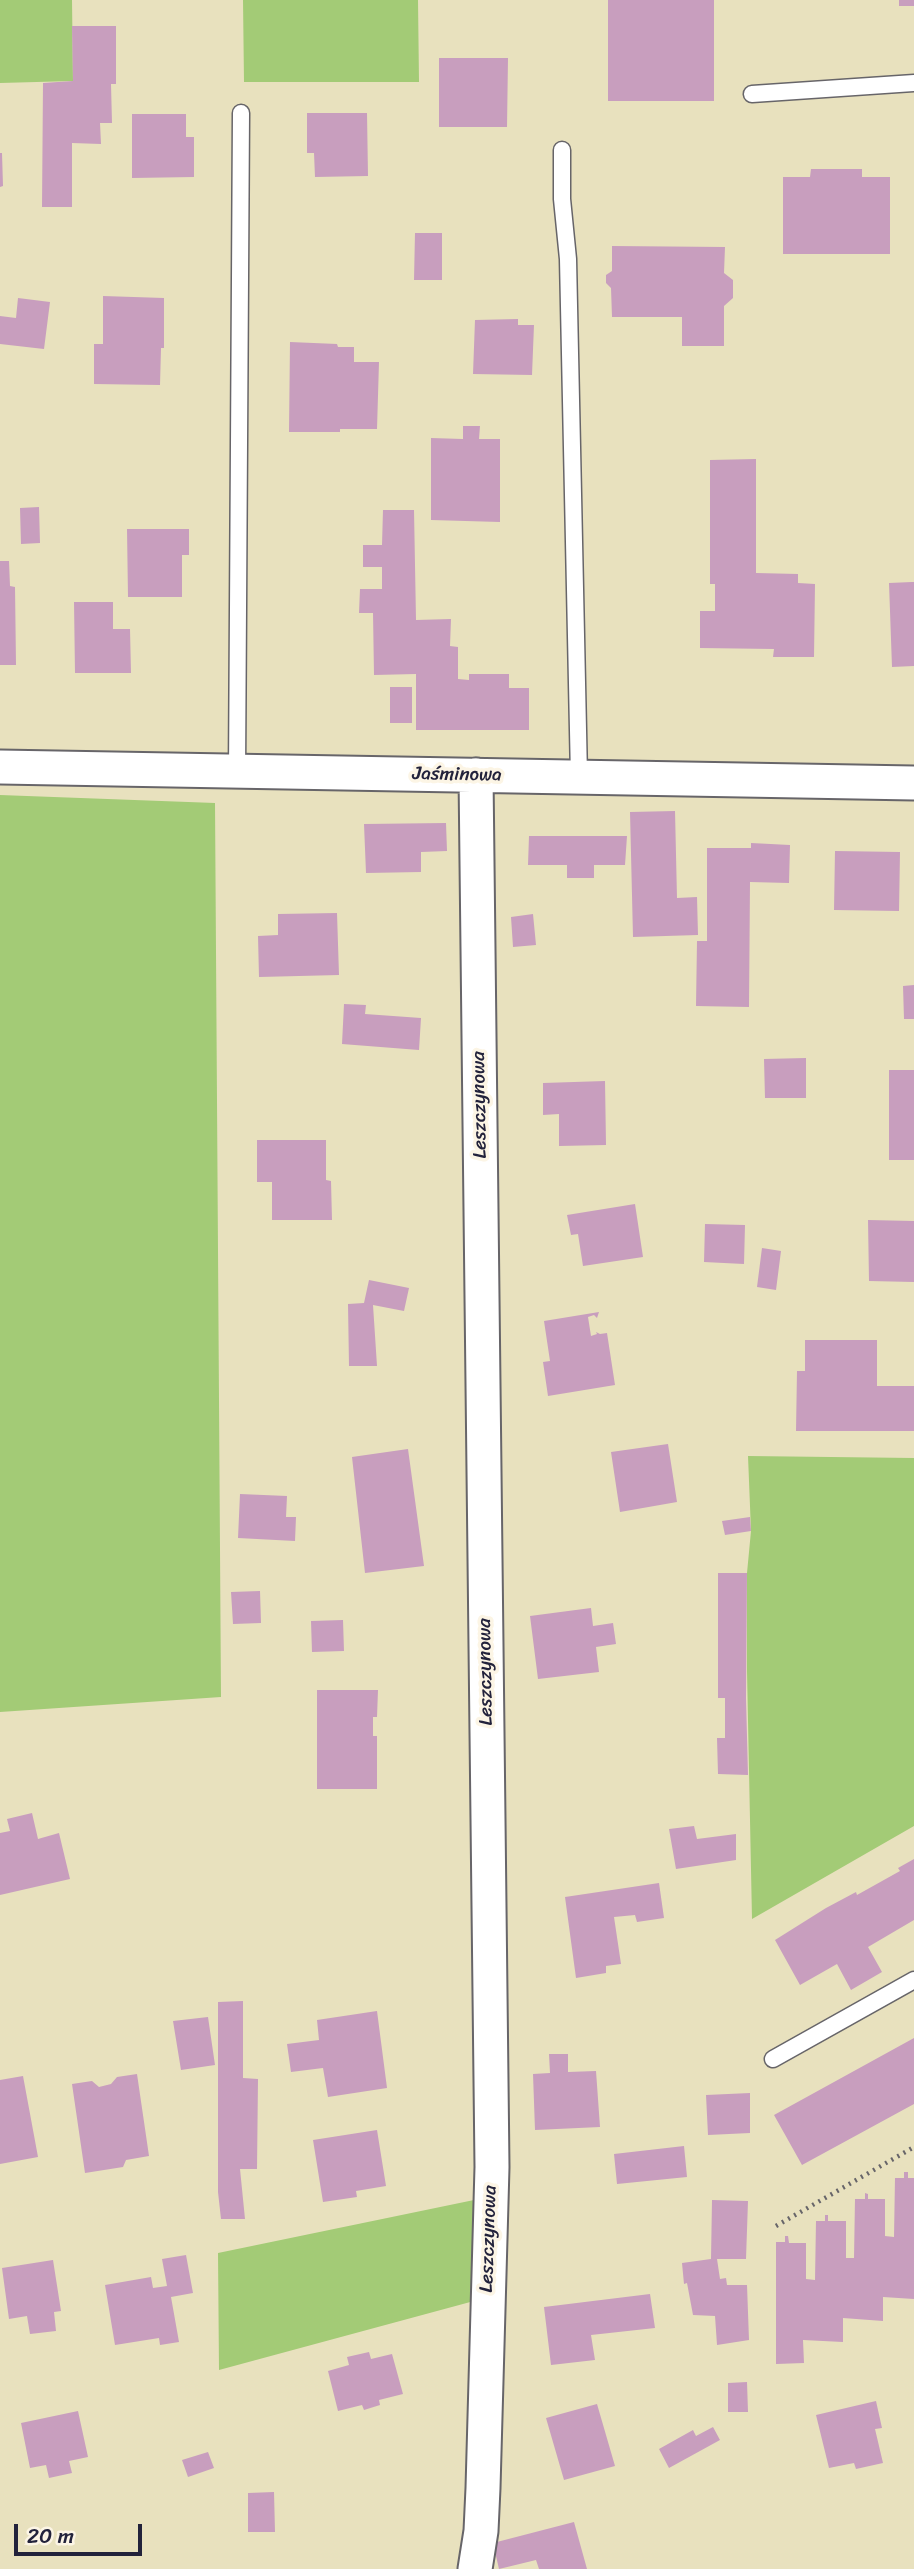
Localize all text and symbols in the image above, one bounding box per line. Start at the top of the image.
street label: Jaśminowa [412,763,502,787]
street label: Leszczynowa [468,1051,492,1159]
street label: Leszczynowa [474,1618,498,1726]
street label: Leszczynowa [476,2185,502,2293]
scale bar [18,2510,145,2554]
text: 20 m [27,2517,74,2555]

